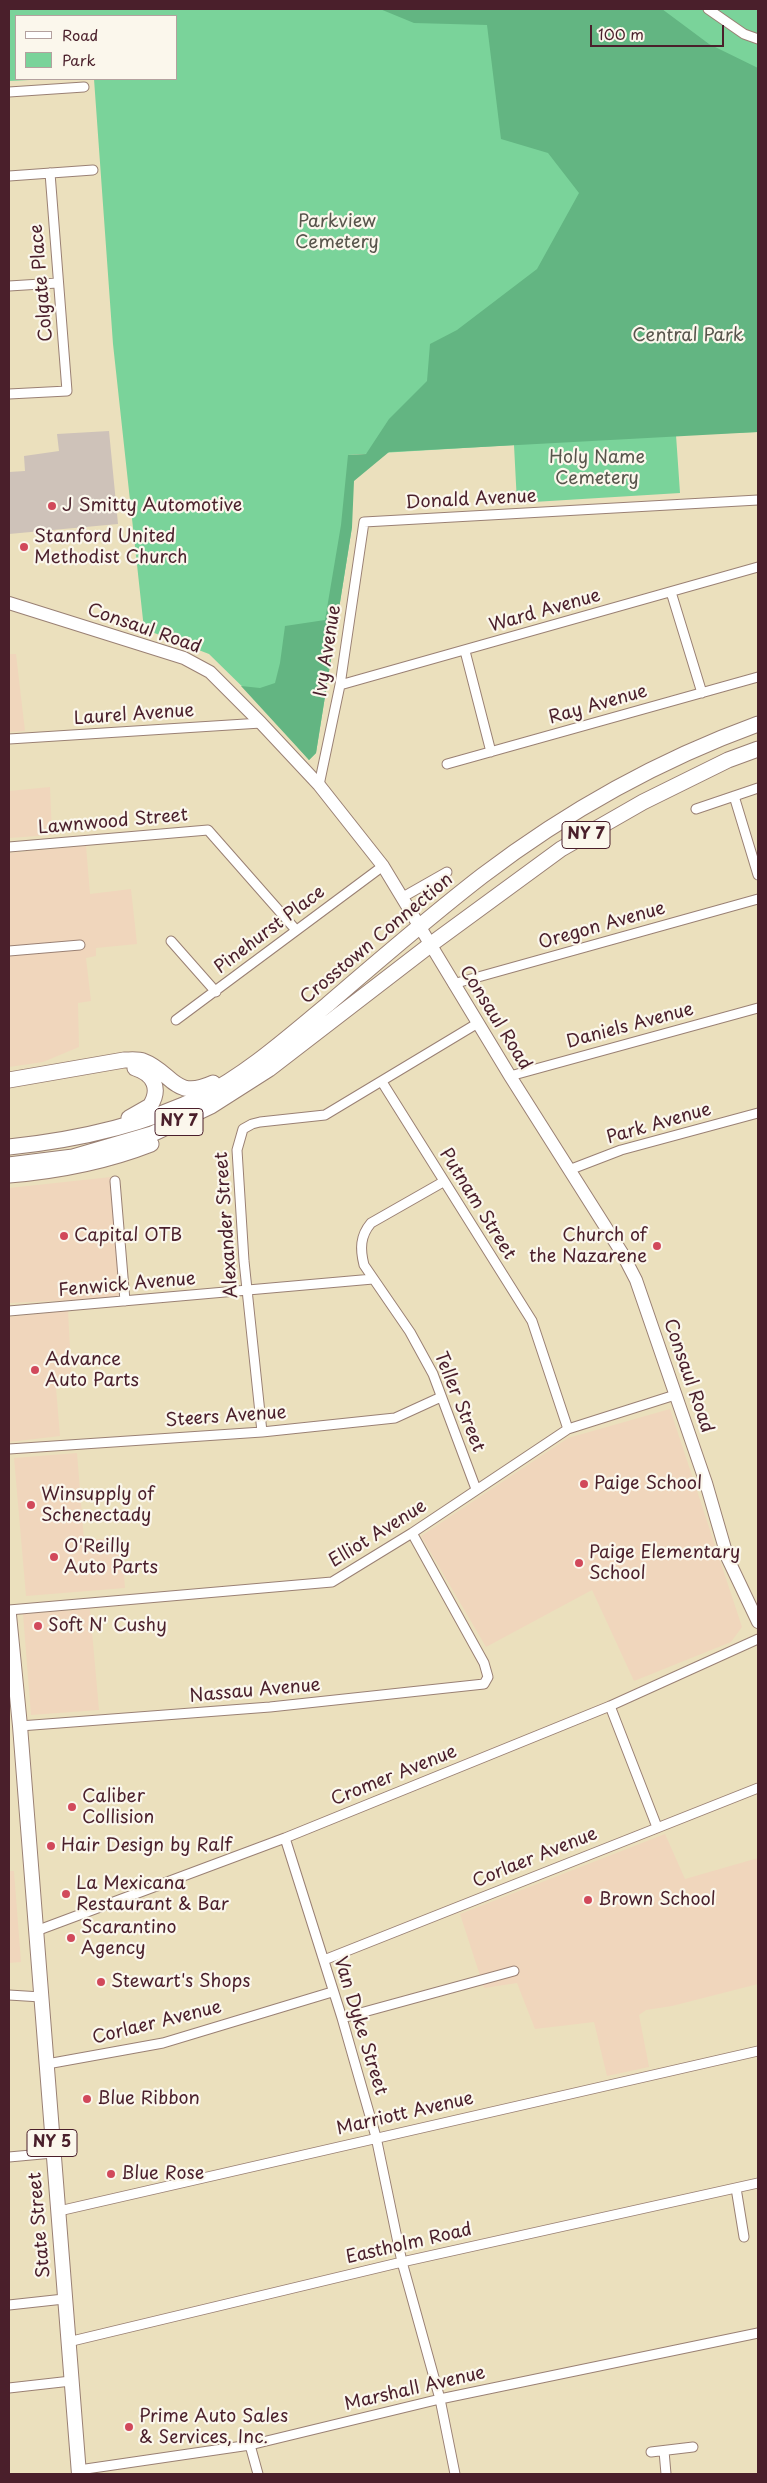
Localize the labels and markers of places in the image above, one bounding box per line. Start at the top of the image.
place label: J Smitty Automotive [62,495,242,517]
marker: J Smitty Automotive [46,500,58,512]
place label: Stanford United Methodist Church [34,526,187,568]
marker: Stanford United Methodist Church [18,541,30,553]
place label: Capital OTB [74,1225,182,1247]
place label: Church of the Nazarene [529,1225,647,1268]
marker: Capital OTB [58,1230,70,1242]
marker: Church of the Nazarene [651,1240,663,1252]
place label: Advance Auto Parts [45,1349,139,1392]
marker: Advance Auto Parts [29,1364,41,1376]
place label: Paige School [594,1473,702,1495]
marker: Paige School [578,1478,590,1490]
place label: Winsupply of Schenectady [41,1484,154,1526]
marker: Winsupply of Schenectady [25,1499,37,1511]
place label: O'Reilly Auto Parts [64,1536,158,1578]
place label: Paige Elementary School [589,1542,740,1585]
marker: O'Reilly Auto Parts [48,1551,60,1563]
marker: Paige Elementary School [573,1557,585,1569]
place label: Soft N' Cushy [48,1615,167,1637]
marker: Soft N' Cushy [32,1620,44,1632]
place label: Caliber Collision [82,1786,154,1828]
marker: Caliber Collision [66,1801,78,1813]
place label: Hair Design by Ralf [61,1835,232,1857]
marker: Hair Design by Ralf [45,1840,57,1852]
place label: La Mexicana Restaurant & Bar [76,1873,229,1916]
marker: La Mexicana Restaurant & Bar [60,1888,72,1900]
place label: Brown School [598,1889,716,1911]
marker: Brown School [582,1894,594,1906]
place label: Scarantino Agency [81,1917,176,1960]
marker: Scarantino Agency [65,1932,77,1944]
place label: Stewart's Shops [111,1971,250,1993]
marker: Stewart's Shops [95,1976,107,1988]
place label: Blue Ribbon [97,2088,200,2110]
marker: Blue Ribbon [81,2093,93,2105]
place label: Blue Rose [121,2163,204,2185]
marker: Blue Rose [105,2168,117,2180]
place label: Prime Auto Sales & Services, Inc. [139,2406,288,2448]
marker: Prime Auto Sales & Services, Inc. [123,2421,135,2433]

